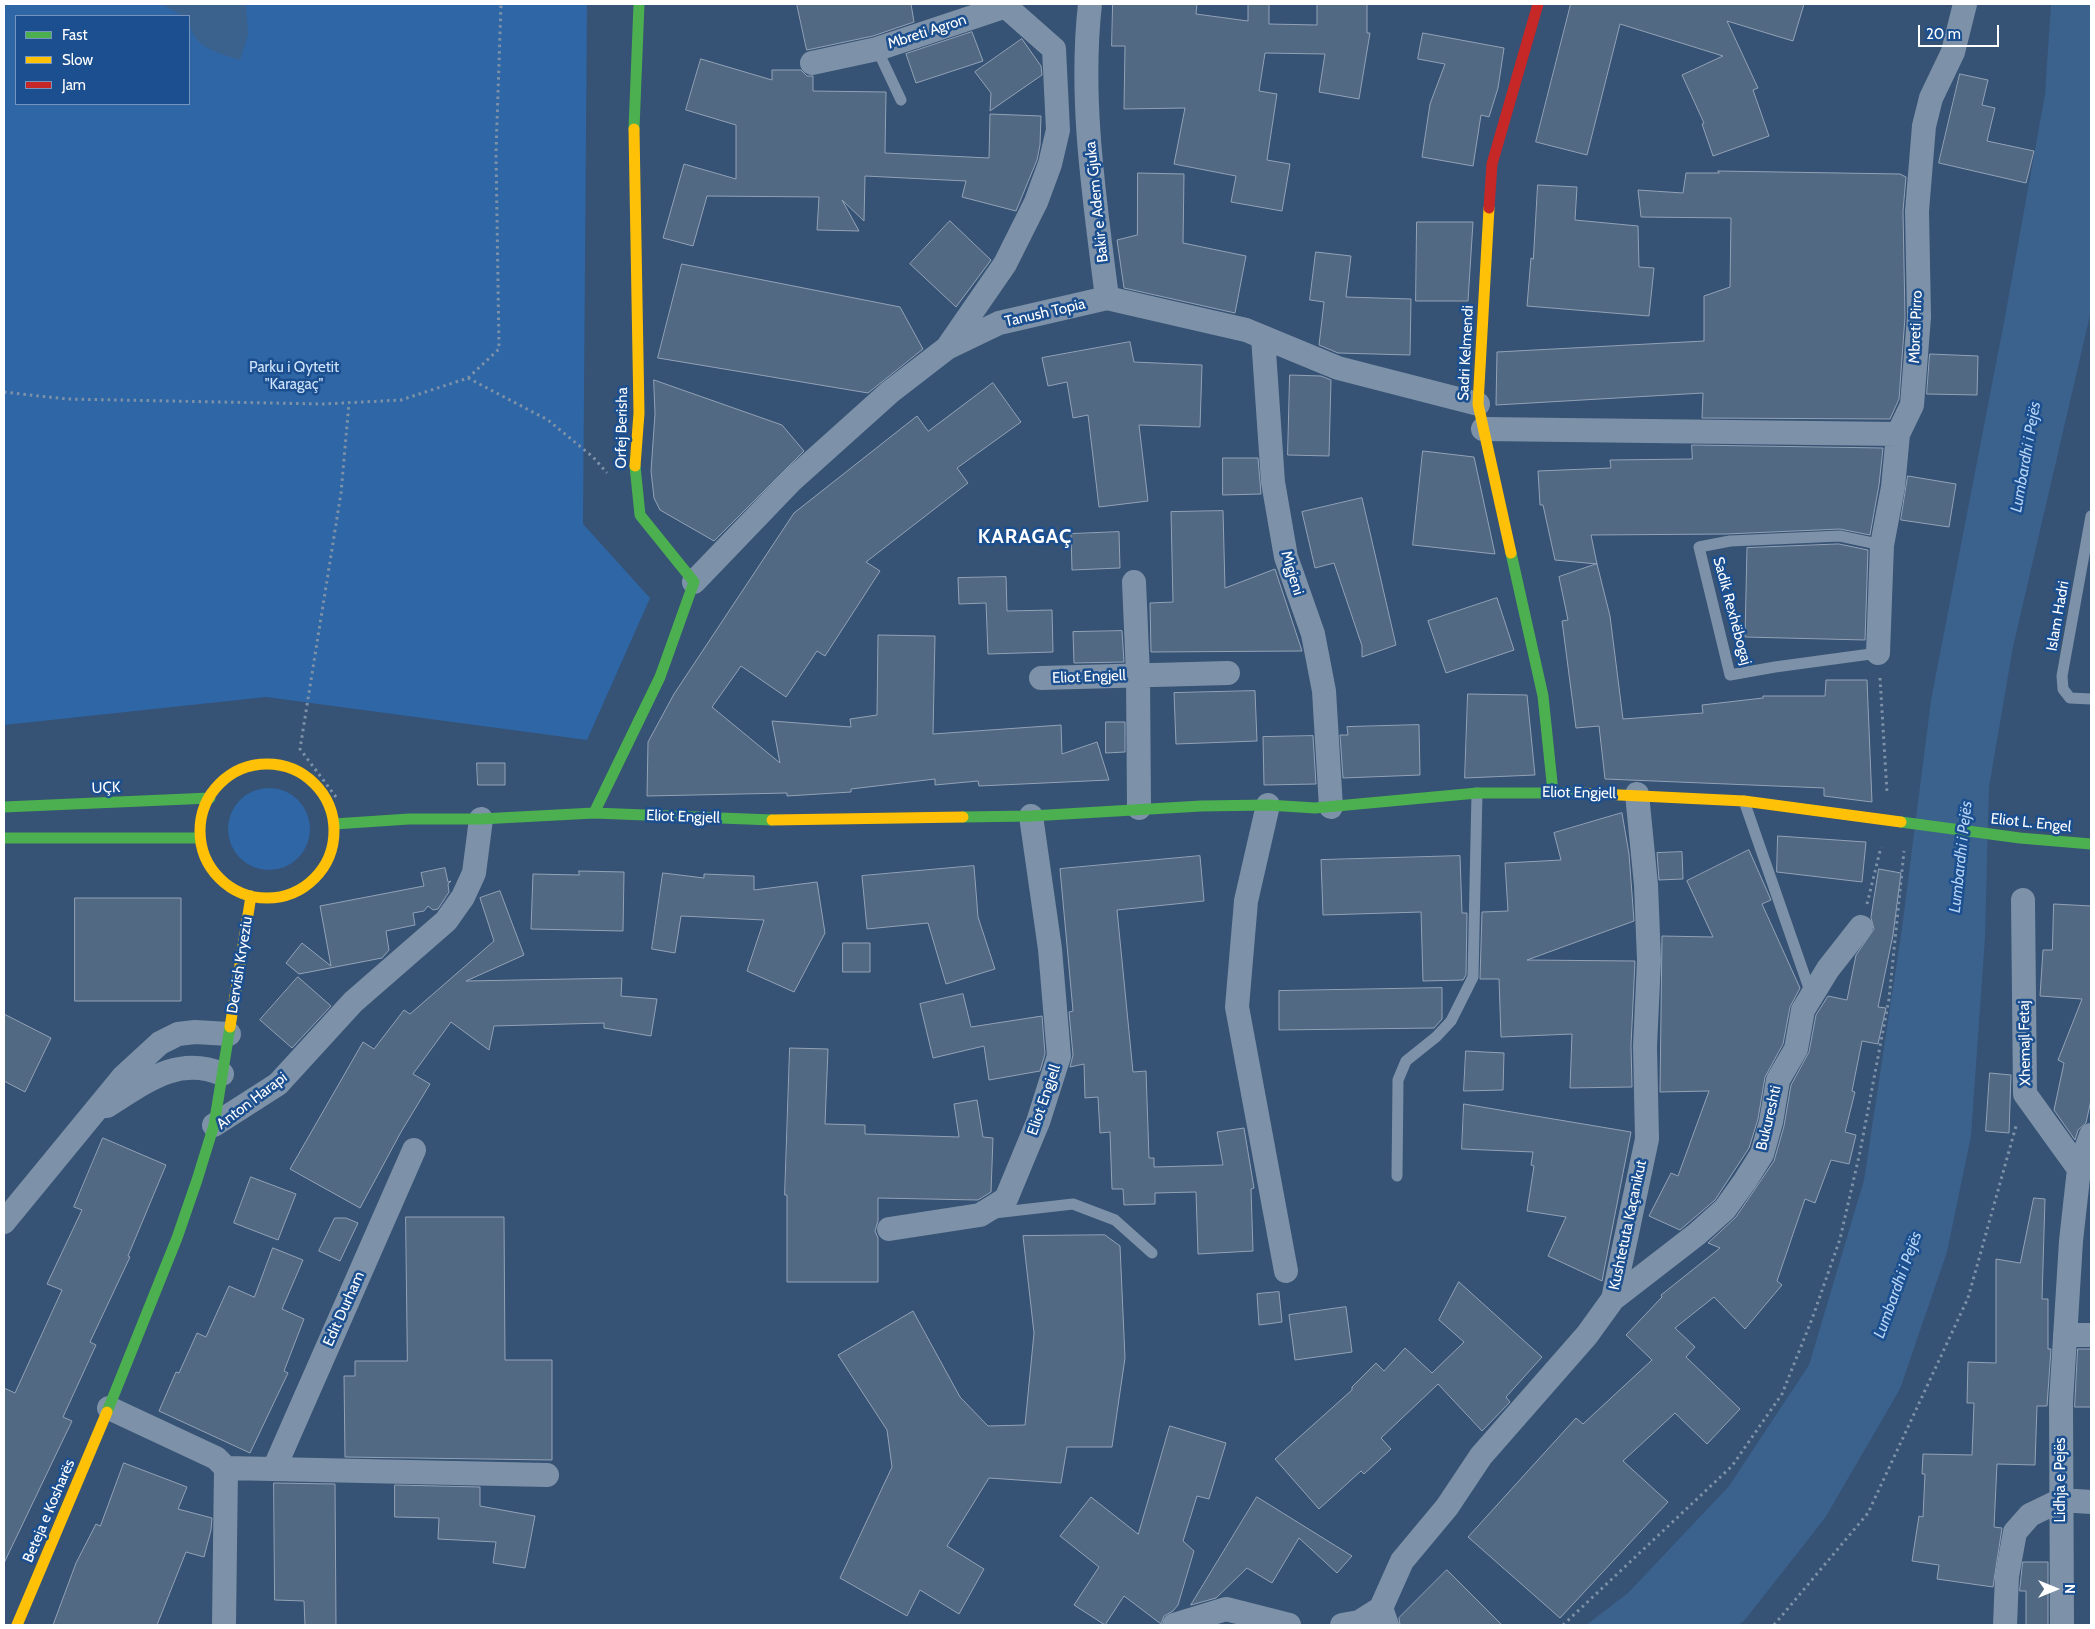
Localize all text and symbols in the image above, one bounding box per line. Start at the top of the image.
street label: Mbreti Agron [885,11,969,53]
legend [15,15,190,105]
scale bar [1920,15,2001,47]
text: 20 m [1926,25,1961,43]
text: Fast [62,26,87,44]
text: Slow [62,51,93,69]
text: Jam [62,76,86,94]
street label: Bakir e Adem Gjuka [1082,141,1112,263]
street label: Mbreti Pirro [1906,290,1926,364]
street label: Tanush Topia [1003,295,1087,331]
street label: Sadri Kelmendi [1455,305,1477,401]
park label: Parku i Qytetit "Karagaç" [249,359,339,394]
street label: Orfej Berisha [612,387,632,469]
water label: Lumbardhi i Pejës [2007,400,2045,514]
district label: KARAGAÇ [977,525,1073,549]
street label: Migjeni [1277,549,1307,597]
street label: Sadik Rexhëbogaj [1709,555,1755,667]
street label: Islam Hadri [2043,579,2073,653]
street label: Eliot Engjell [1052,667,1126,687]
street label: UÇK [91,779,121,797]
street label: Eliot Engjell [1542,783,1616,803]
water label: Lumbardhi i Pejës [1946,800,1976,914]
street label: Eliot Engjell [646,807,720,827]
street label: Eliot L. Engel [1990,810,2072,836]
street label: Dervish Kryeziu [223,915,257,1015]
street label: Xhemajl Fetaj [2015,1000,2035,1086]
street label: Eliot Engjell [1023,1062,1065,1138]
street label: Anton Harapi [213,1069,291,1133]
street label: Bukureshti [1753,1084,1785,1152]
street label: Kushtetuta Kaçanikut [1605,1158,1651,1292]
water label: Lumbardhi i Pejës [1870,1229,1926,1341]
street label: Edit Durham [320,1269,368,1349]
street label: Lidhja e Pejës [2052,1437,2070,1523]
street label: Beteja e Kosharës [19,1457,79,1565]
north arrow [2030,1564,2080,1614]
text: N [2061,1584,2079,1594]

